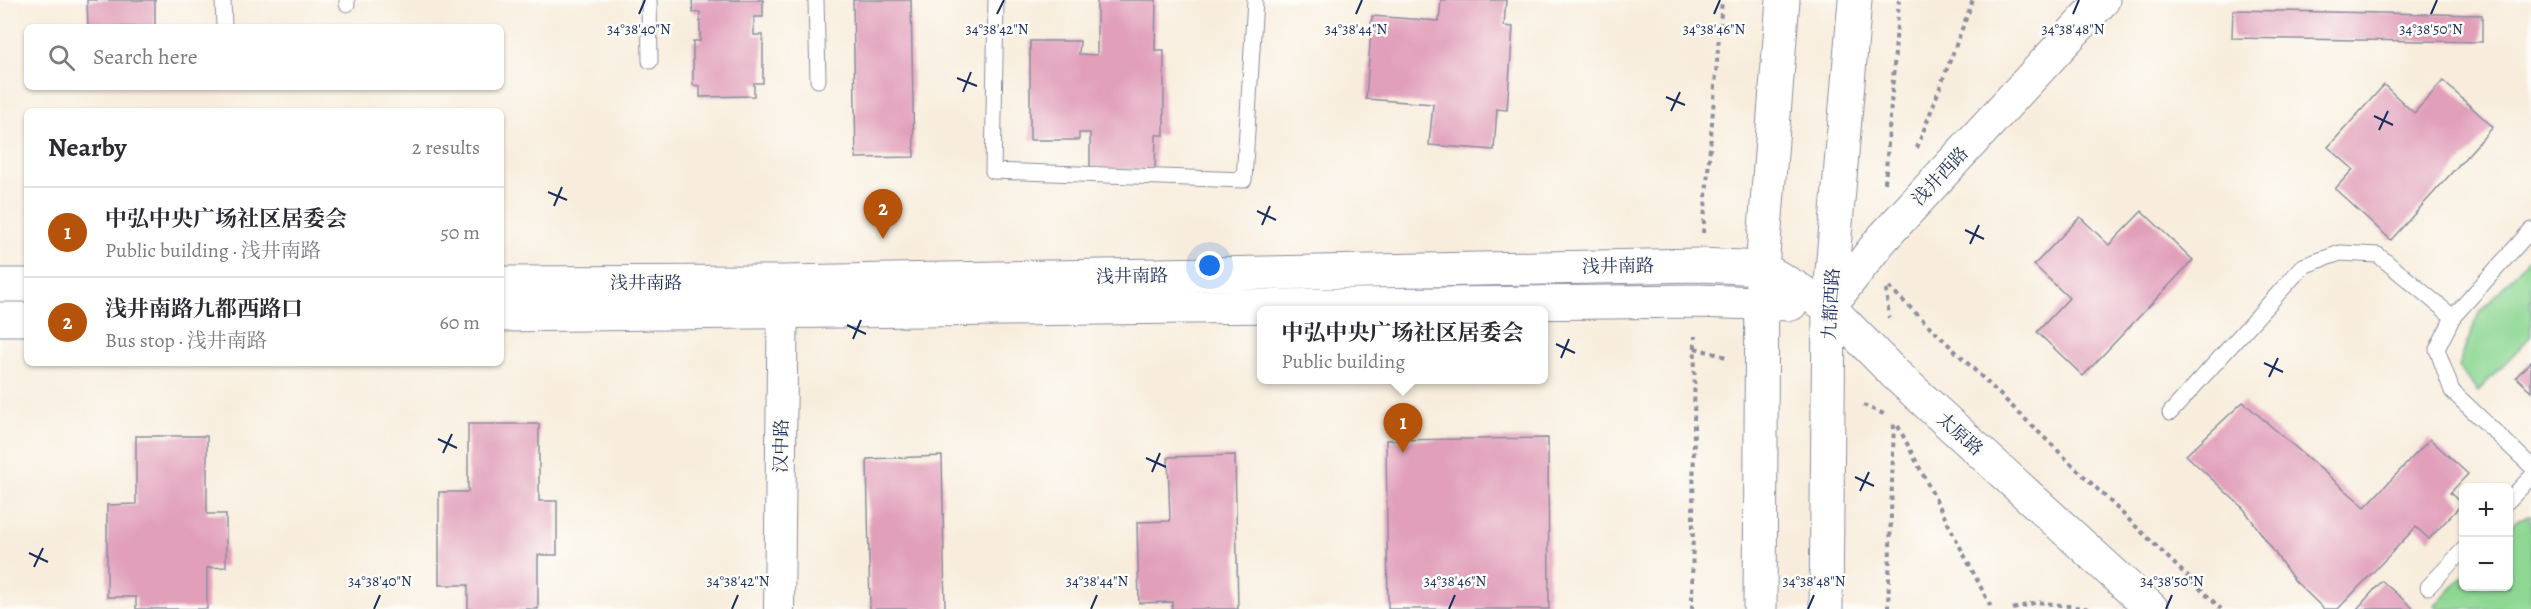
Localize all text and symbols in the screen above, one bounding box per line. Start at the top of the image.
text: 34°38'40"N [607,19,671,39]
text: 34°38'42"N [966,19,1029,39]
text: 34°38'44"N [1325,19,1387,39]
text: 34°38'46"N [1683,19,1746,39]
text: 34°38'48"N [2041,19,2105,39]
text: 34°38'50"N [2399,19,2463,39]
search box [24,24,504,90]
icon: search [45,41,78,74]
text: Search here [93,42,198,72]
text: Nearby [48,130,127,165]
text: 2 results [412,134,480,161]
street label: 浅井西路 [1907,141,1973,211]
pin: 2 [864,190,902,239]
text: 中弘中央广场社区居委会 [105,204,347,234]
text: 1 [64,219,71,246]
text: 50 m [440,219,480,246]
text: Public building · 浅井南路 [105,237,321,264]
your location [1195,251,1224,280]
street label: 浅井南路 [1582,253,1654,279]
street label: 浅井南路 [1096,263,1168,289]
street label: 九都西路 [1817,267,1845,341]
street label: 浅井南路 [610,271,682,295]
text: 浅井南路九都西路口 [105,294,303,324]
popup [1257,306,1548,384]
text: 2 [63,309,72,336]
text: 60 m [440,309,480,336]
text: 中弘中央广场社区居委会 [1281,318,1524,348]
text: Bus stop · 浅井南路 [105,327,267,354]
text: Public building [1281,348,1405,375]
pin: 1 [1384,404,1422,453]
street label: 太原路 [1932,407,1988,461]
street label: 汉中路 [769,419,793,473]
map controls [2459,483,2513,591]
button: + [2459,483,2513,537]
button: − [2459,537,2513,591]
text: 34°38'40"N [348,571,412,591]
text: 34°38'42"N [707,571,770,591]
text: 34°38'44"N [1066,571,1128,591]
text: 34°38'46"N [1424,571,1487,591]
text: 34°38'48"N [1782,571,1846,591]
text: 34°38'50"N [2140,571,2204,591]

